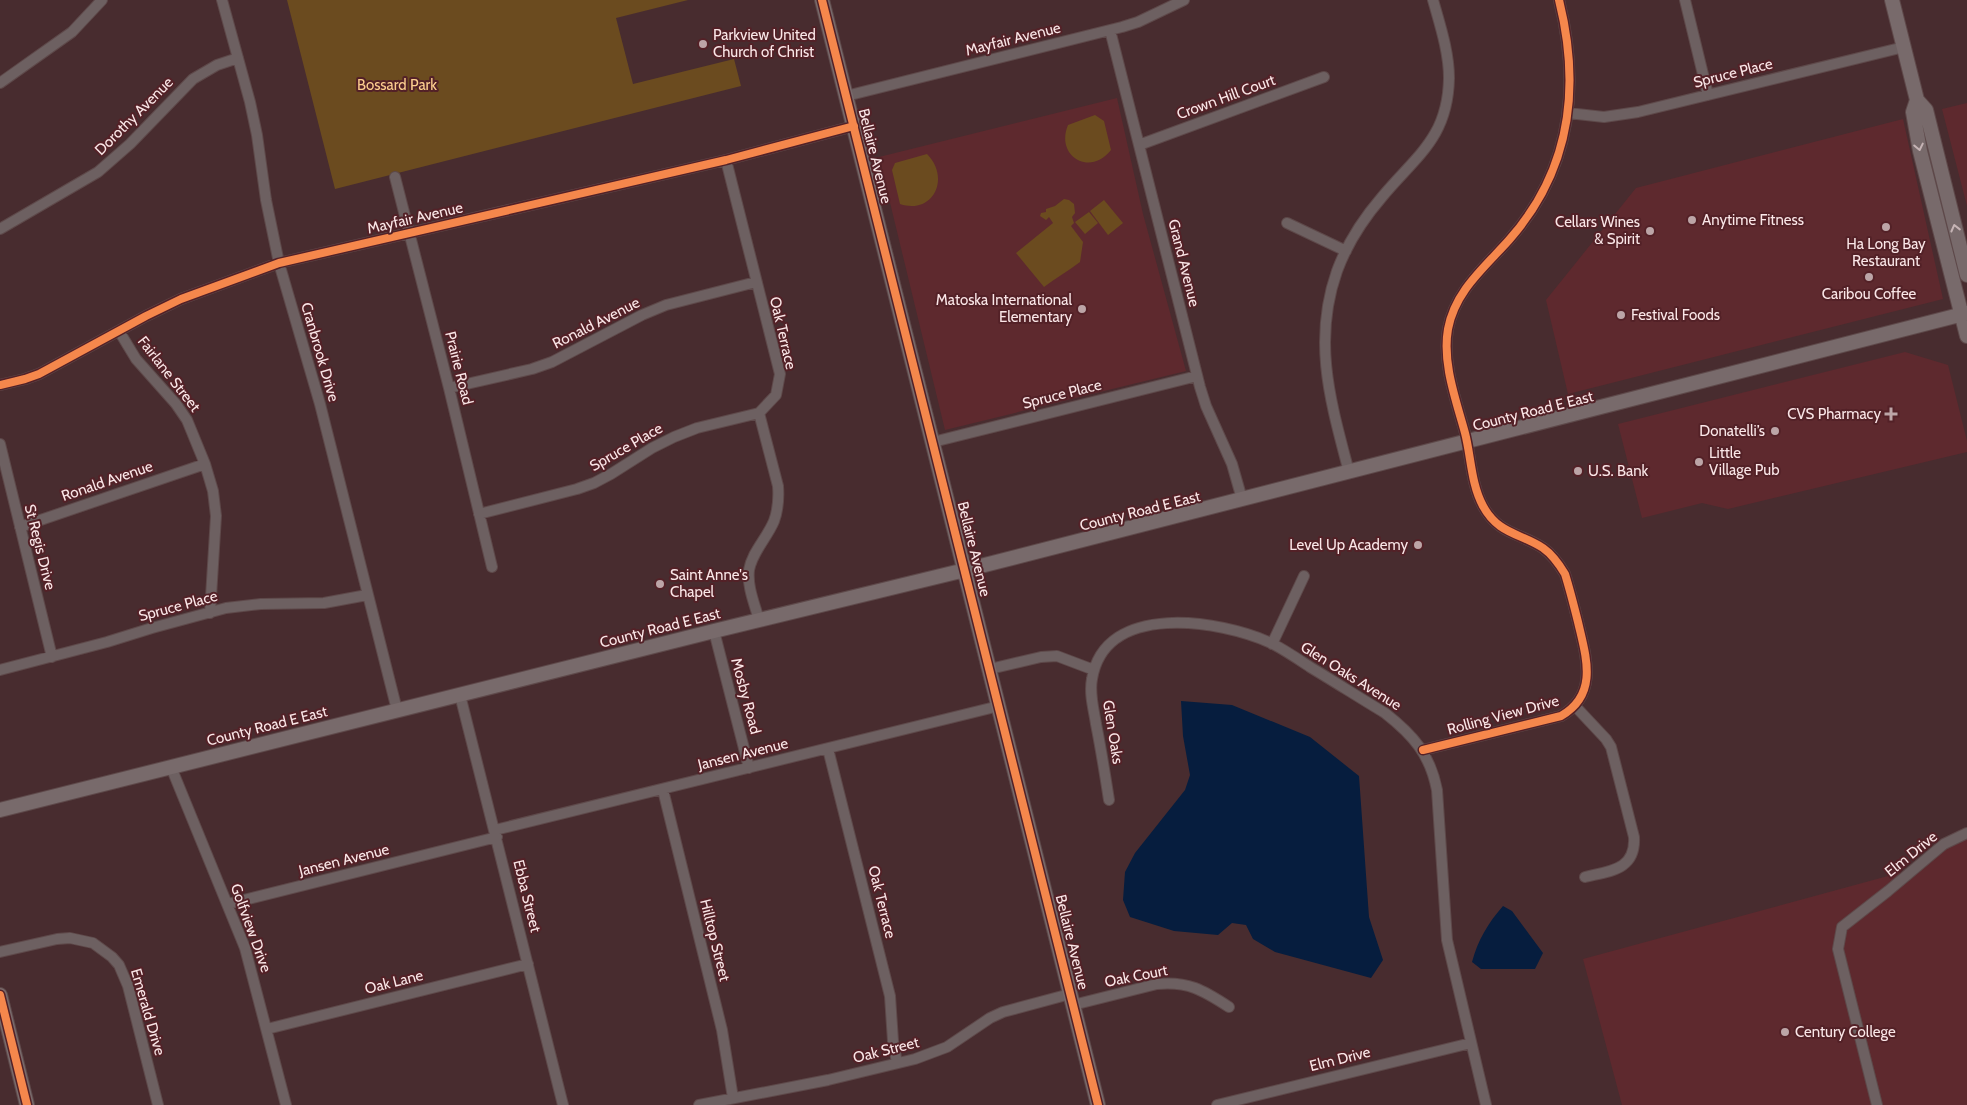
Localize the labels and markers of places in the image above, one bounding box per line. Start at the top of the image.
place label: Parkview United Church of Christ [713,26,816,61]
marker: Parkview United Church of Christ [697,38,709,50]
place label: Anytime Fitness [1702,211,1804,229]
place label: Cellars Wines & Spirit [1555,213,1640,248]
marker: Anytime Fitness [1686,214,1698,226]
marker: Ha Long Bay Restaurant [1880,221,1892,233]
marker: Cellars Wines & Spirit [1644,225,1656,237]
place label: Ha Long Bay Restaurant [1846,235,1926,270]
marker: Caribou Coffee [1863,271,1875,283]
place label: Caribou Coffee [1822,285,1917,303]
place label: Matoska International Elementary [936,291,1072,326]
marker: Matoska International Elementary [1076,303,1088,315]
place label: Festival Foods [1631,306,1720,324]
marker: Festival Foods [1615,309,1627,321]
place label: CVS Pharmacy [1787,405,1881,423]
marker: CVS Pharmacy [1885,408,1897,420]
place label: Donatelli’s [1699,422,1765,440]
marker: Donatelli’s [1769,425,1781,437]
place label: Little Village Pub [1709,444,1779,479]
marker: Little Village Pub [1693,456,1705,468]
place label: U.S. Bank [1588,462,1649,480]
marker: U.S. Bank [1572,465,1584,477]
place label: Level Up Academy [1289,536,1408,554]
marker: Level Up Academy [1412,539,1424,551]
place label: Saint Anne's Chapel [670,566,748,601]
marker: Saint Anne's Chapel [654,578,666,590]
place label: Century College [1795,1023,1896,1041]
marker: Century College [1779,1026,1791,1038]

